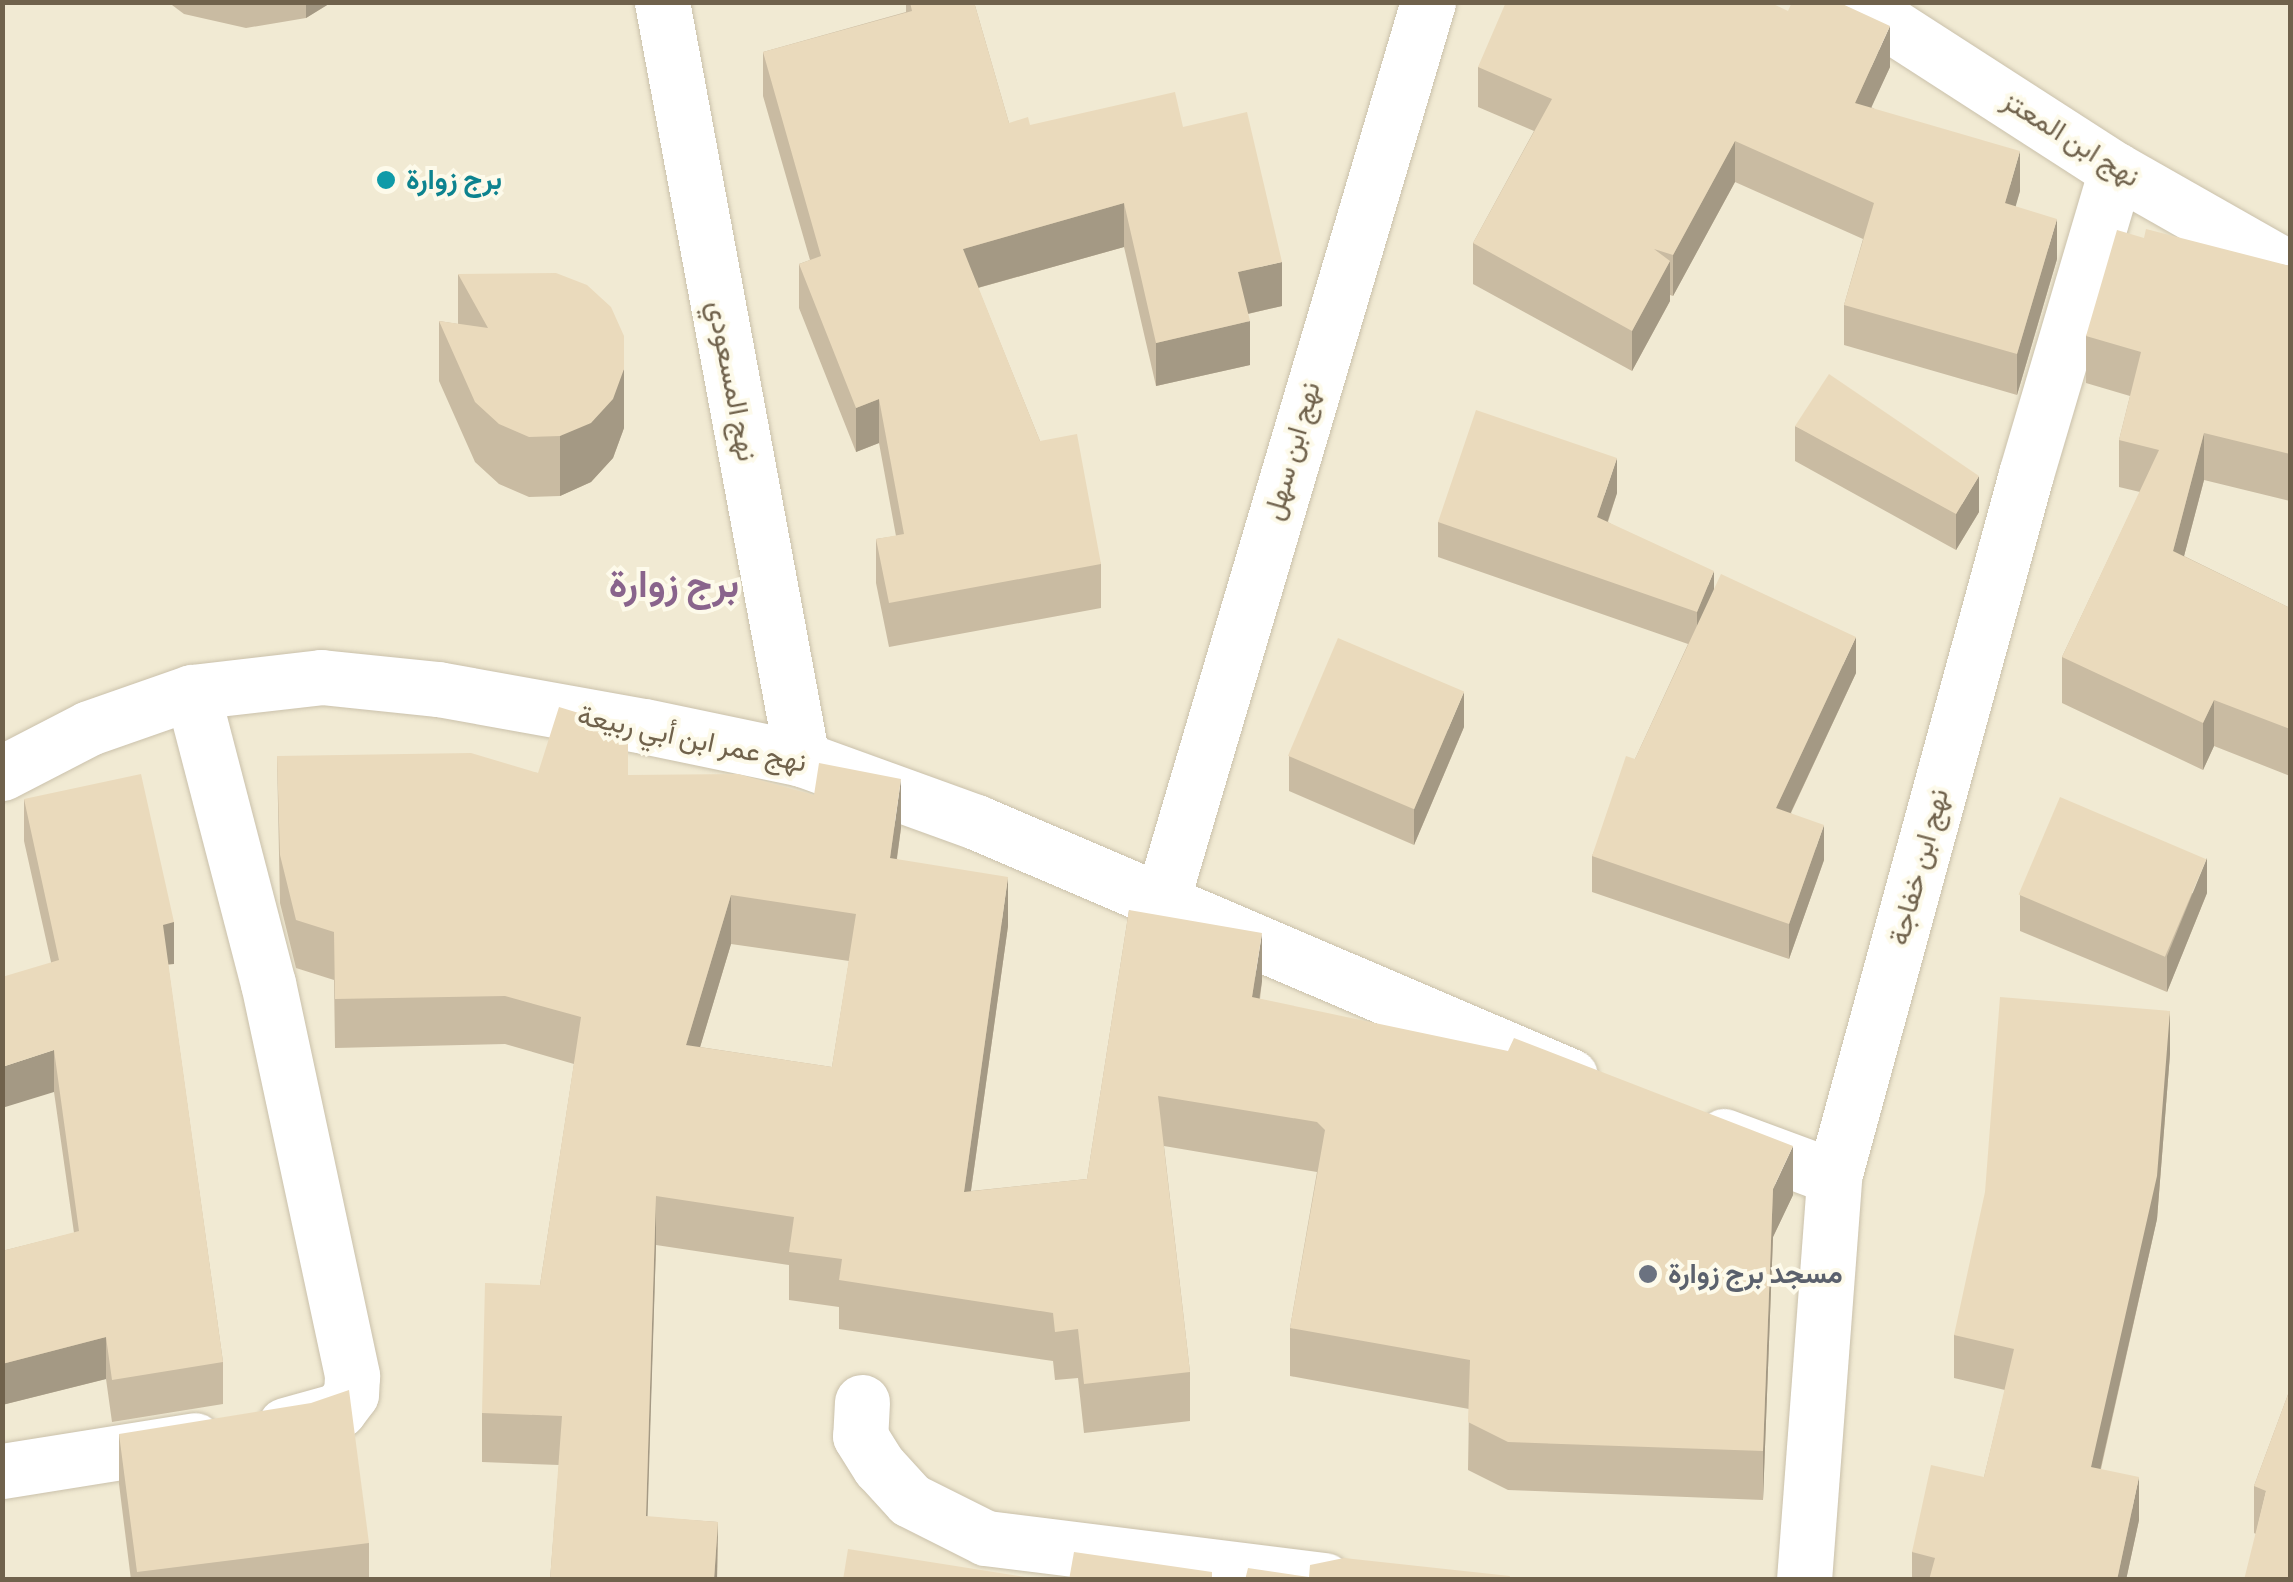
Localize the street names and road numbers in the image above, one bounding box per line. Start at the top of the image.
street label: نهج ابن المعتز [1996,84,2146,194]
street label: نهج المسعودي [700,298,764,464]
street label: نهج ابن سهل [1256,378,1328,524]
street label: نهج عمر ابن أبي ربيعة [574,698,810,780]
street label: نهج ابن خفاجة [1882,785,1956,949]

